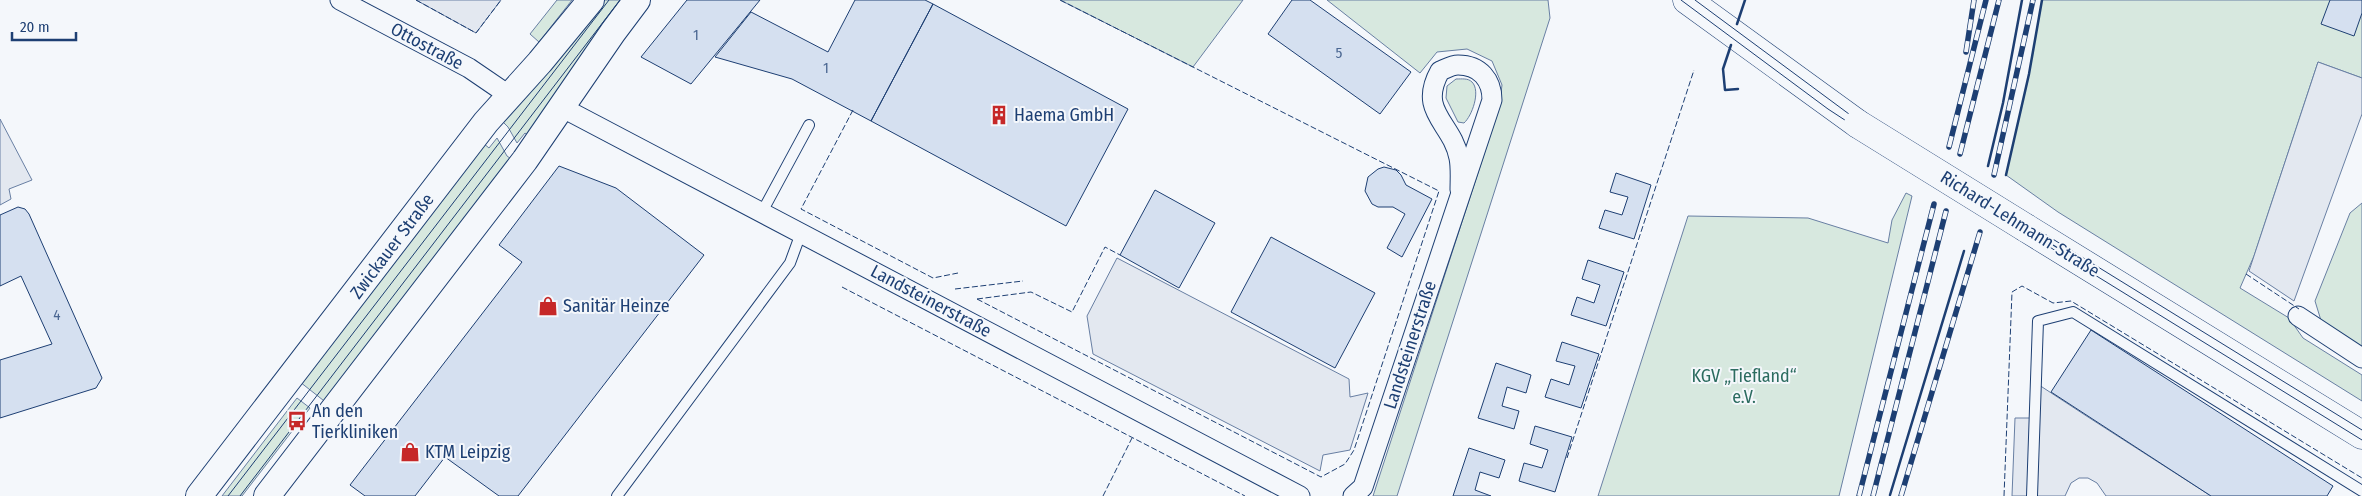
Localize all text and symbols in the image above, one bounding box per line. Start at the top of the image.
scale bar [12,10,76,42]
text: 20 m [20,18,50,36]
street label: Ottostraße [387,18,467,74]
house number: 1 [693,26,699,44]
house number: 5 [1336,44,1343,62]
house number: 1 [823,59,829,77]
building icon: Haema GmbH [988,104,1010,126]
place label: Haema GmbH [1014,104,1114,126]
street label: Richard-Lehmann-Straße [1936,166,2104,282]
street label: Zwickauer Straße [345,189,439,303]
street label: Landsteinerstraße [867,260,995,342]
street label: Landsteinerstraße [1379,278,1441,412]
shop icon: Sanitär Heinze [537,295,559,317]
place label: Sanitär Heinze [563,295,670,317]
house number: 4 [53,306,61,324]
park label: KGV „Tiefland“ e.V. [1691,365,1797,408]
place label: An den Tierkliniken [312,400,398,443]
bus stop icon: An den Tierkliniken [286,410,308,432]
shop icon: KTM Leipzig [399,441,421,463]
place label: KTM Leipzig [425,441,511,463]

